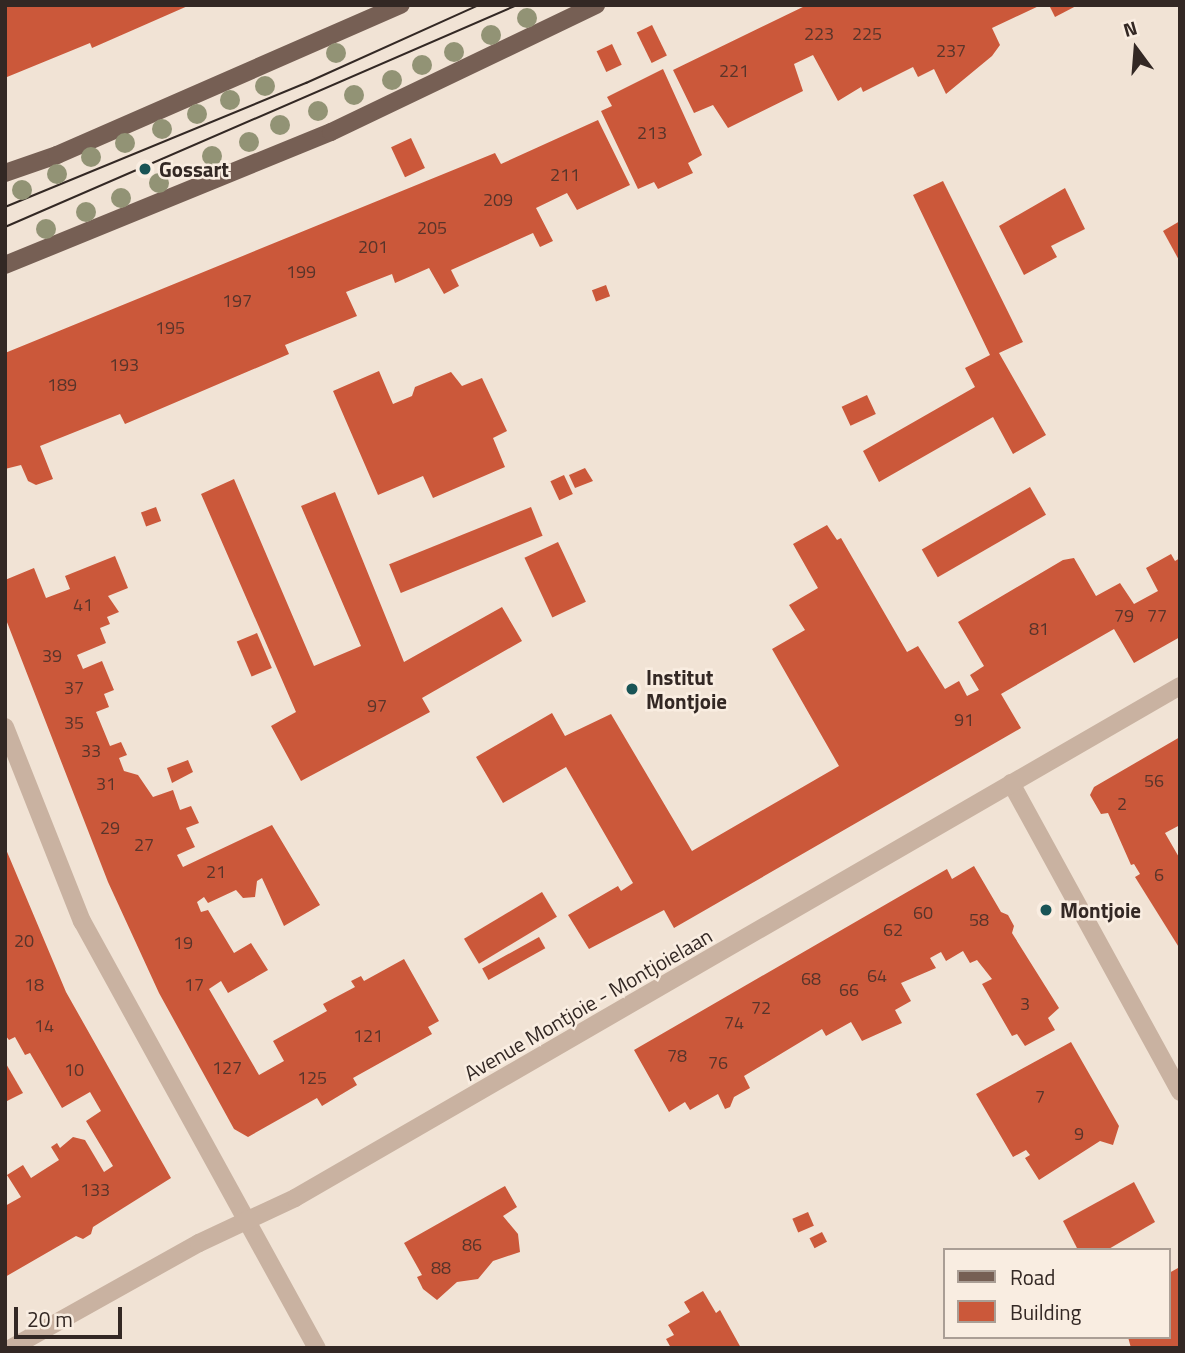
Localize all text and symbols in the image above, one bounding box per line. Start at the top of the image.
text: N [1120,13,1140,44]
north arrow [1101,14,1171,84]
house number: 223 [804,23,834,45]
house number: 225 [852,23,882,45]
house number: 237 [936,40,966,62]
house number: 221 [719,60,749,82]
house number: 213 [637,122,667,144]
place label: Gossart [159,156,229,182]
marker: Gossart [137,161,153,177]
house number: 211 [550,164,580,186]
house number: 209 [483,189,513,211]
house number: 205 [417,217,447,239]
house number: 201 [358,236,388,258]
house number: 199 [286,261,316,283]
house number: 197 [222,290,252,312]
house number: 195 [155,317,185,339]
house number: 193 [109,354,139,376]
house number: 189 [47,374,77,396]
house number: 41 [73,594,93,616]
house number: 79 [1114,605,1134,627]
house number: 77 [1147,605,1167,627]
house number: 81 [1029,618,1049,640]
house number: 39 [42,645,62,667]
place label: Institut Montjoie [646,664,727,714]
house number: 37 [64,677,84,699]
marker: Institut Montjoie [624,681,640,697]
house number: 97 [367,695,387,717]
house number: 91 [954,709,974,731]
house number: 35 [64,712,84,734]
house number: 33 [81,740,101,762]
house number: 56 [1144,770,1164,792]
house number: 31 [96,773,116,795]
house number: 2 [1117,793,1127,815]
house number: 29 [100,817,120,839]
house number: 27 [134,834,154,856]
house number: 21 [206,861,226,883]
house number: 6 [1154,864,1164,886]
place label: Montjoie [1060,897,1141,923]
house number: 60 [913,902,933,924]
marker: Montjoie [1038,902,1054,918]
house number: 58 [969,909,989,931]
house number: 62 [883,919,903,941]
street label: Avenue Montjoie - Montjoielaan [460,923,716,1085]
house number: 20 [14,930,34,952]
house number: 19 [173,932,193,954]
house number: 64 [867,965,887,987]
house number: 68 [801,968,821,990]
house number: 18 [24,974,44,996]
house number: 17 [184,974,204,996]
house number: 66 [839,979,859,1001]
house number: 3 [1020,993,1030,1015]
house number: 72 [751,997,771,1019]
house number: 74 [724,1012,744,1034]
house number: 14 [34,1015,54,1037]
house number: 121 [353,1025,383,1047]
house number: 78 [667,1045,687,1067]
house number: 76 [708,1052,728,1074]
house number: 127 [212,1057,242,1079]
house number: 10 [64,1059,84,1081]
house number: 125 [297,1067,327,1089]
house number: 7 [1035,1086,1045,1108]
house number: 9 [1074,1123,1084,1145]
house number: 133 [80,1179,110,1201]
house number: 86 [462,1234,482,1256]
legend [944,1248,1171,1339]
house number: 88 [431,1257,451,1279]
text: Road [1010,1261,1055,1293]
scale bar [18,1294,126,1338]
text: Building [1010,1296,1081,1328]
text: 20 m [27,1303,73,1335]

